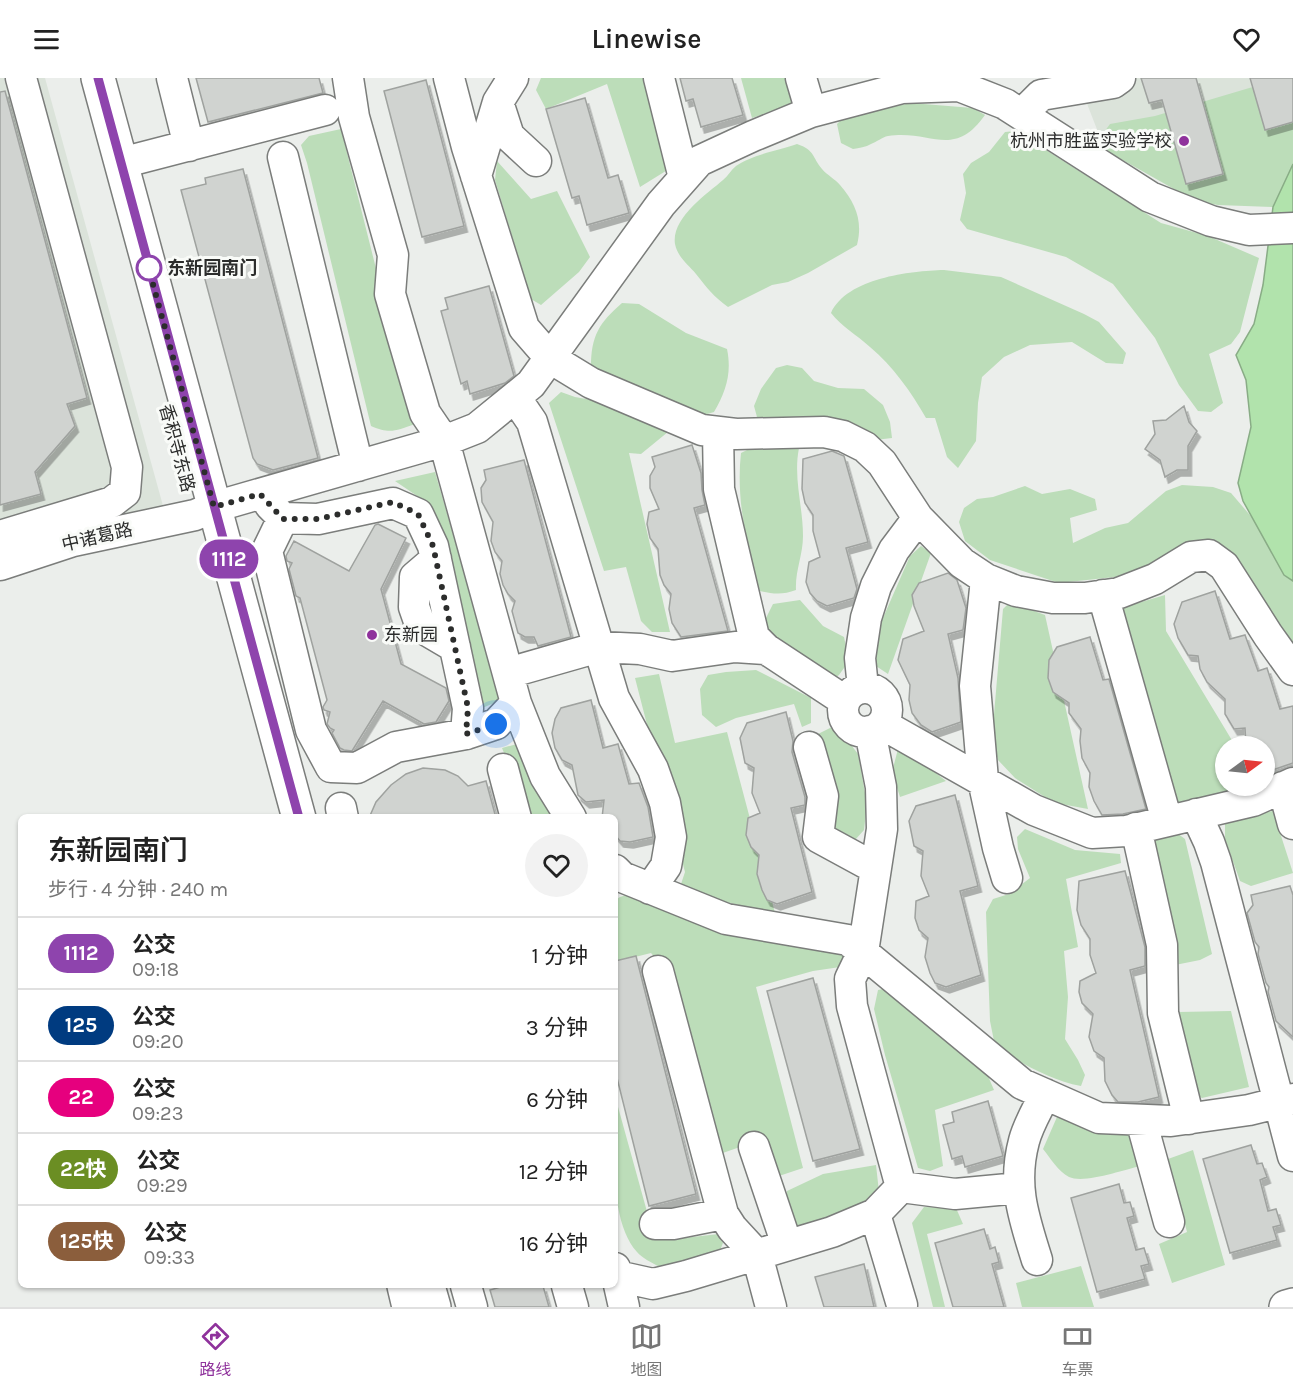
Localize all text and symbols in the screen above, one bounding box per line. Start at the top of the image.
icon: menu [30,23,63,56]
text: Linewise [592,23,701,55]
icon: heart [1230,23,1263,56]
place label: 杭州市胜蓝实验学校 [1010,130,1172,152]
marker: 杭州市胜蓝实验学校 [1177,134,1191,148]
marker: 东新园南门 [136,255,162,281]
place label: 东新园南门 [167,257,257,279]
street label: 香积寺东路 [155,402,199,494]
street label: 中诸葛路 [59,518,135,556]
line badge: 1112 [187,540,271,578]
text: 1112 [211,547,247,571]
place label: 东新园 [384,624,438,646]
marker: 东新园 [365,628,379,642]
your location [481,709,511,739]
north arrow [1215,736,1275,796]
map controls [1215,736,1275,796]
text: 东新园南门 [48,834,188,867]
button: heart [525,834,588,897]
text: 步行 · 4 分钟 · 240 m [48,878,228,901]
text: 公交 [132,932,176,958]
text: 1112 [63,941,99,965]
text: 1 分钟 [532,943,588,969]
text: 09:18 [132,958,179,981]
text: 公交 [132,1004,176,1030]
text: 125 [65,1013,97,1037]
text: 3 分钟 [526,1015,588,1041]
text: 09:20 [132,1030,184,1053]
text: 公交 [132,1076,176,1102]
text: 22 [68,1085,94,1109]
text: 6 分钟 [526,1087,588,1113]
text: 09:23 [132,1102,183,1125]
text: 公交 [136,1148,180,1174]
text: 22快 [60,1157,106,1181]
text: 12 分钟 [519,1159,588,1185]
text: 09:29 [136,1174,188,1197]
text: 公交 [143,1220,187,1246]
text: 125快 [60,1229,113,1253]
text: 16 分钟 [519,1231,588,1257]
text: 09:33 [143,1246,195,1269]
tab: 路线 [199,1320,232,1380]
tab: 地图 [630,1320,663,1380]
tab: 车票 [1061,1320,1094,1380]

